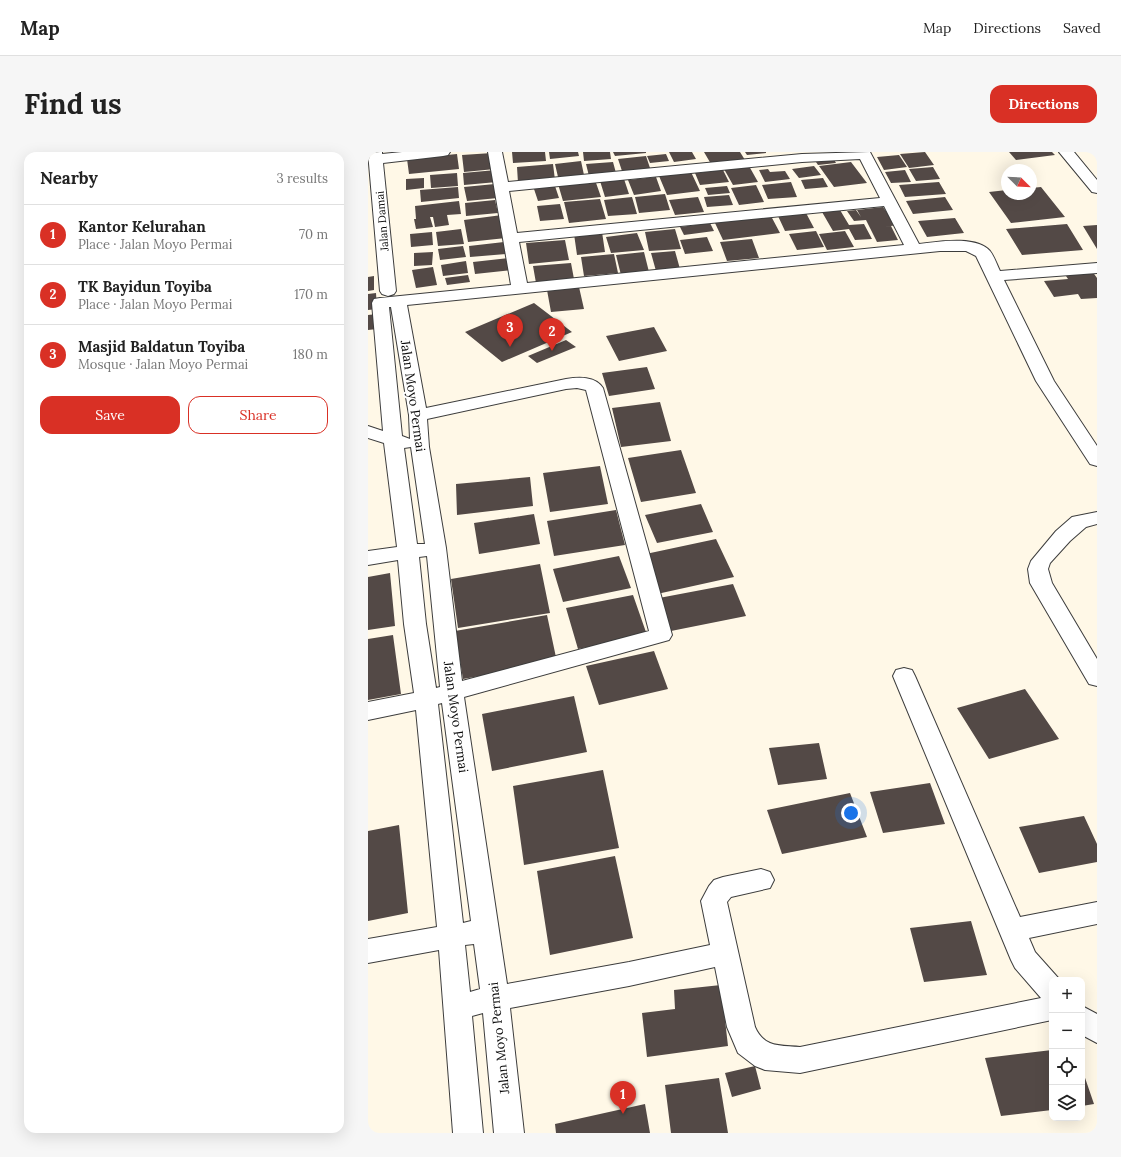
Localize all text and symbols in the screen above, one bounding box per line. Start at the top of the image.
text: Map [20,16,60,40]
text: Map [923,19,951,37]
text: Directions [973,19,1041,37]
text: Saved [1063,19,1101,37]
button: Directions [990,85,1097,123]
text: Find us [24,86,122,122]
north arrow [1001,164,1037,200]
text: Nearby [40,167,98,189]
text: 3 results [276,170,328,187]
street label: Jalan Damai [372,190,392,253]
text: Kantor Kelurahan [78,217,206,236]
text: 1 [50,226,56,243]
text: 70 m [299,226,328,243]
text: Place · Jalan Moyo Permai [78,236,232,253]
text: TK Bayidun Toyiba [78,277,212,296]
text: 2 [50,286,56,303]
text: 170 m [294,286,328,303]
text: Place · Jalan Moyo Permai [78,296,232,313]
pin: 3 [497,314,523,347]
pin: 2 [539,318,565,351]
text: Masjid Baldatun Toyiba [78,337,245,356]
street label: Jalan Moyo Permai [397,338,429,453]
text: 3 [49,346,57,363]
text: 180 m [293,346,328,363]
text: Mosque · Jalan Moyo Permai [78,356,248,373]
button: Save [40,396,180,434]
button: Share [188,396,328,434]
street label: Jalan Moyo Permai [440,659,472,774]
your location [841,803,861,823]
map controls [1049,977,1085,1121]
button: + [1049,977,1085,1013]
street label: Jalan Moyo Permai [485,981,513,1096]
button: − [1049,1013,1085,1049]
button: locate [1049,1049,1085,1085]
pin: 1 [610,1081,636,1114]
button: layers [1049,1085,1085,1121]

